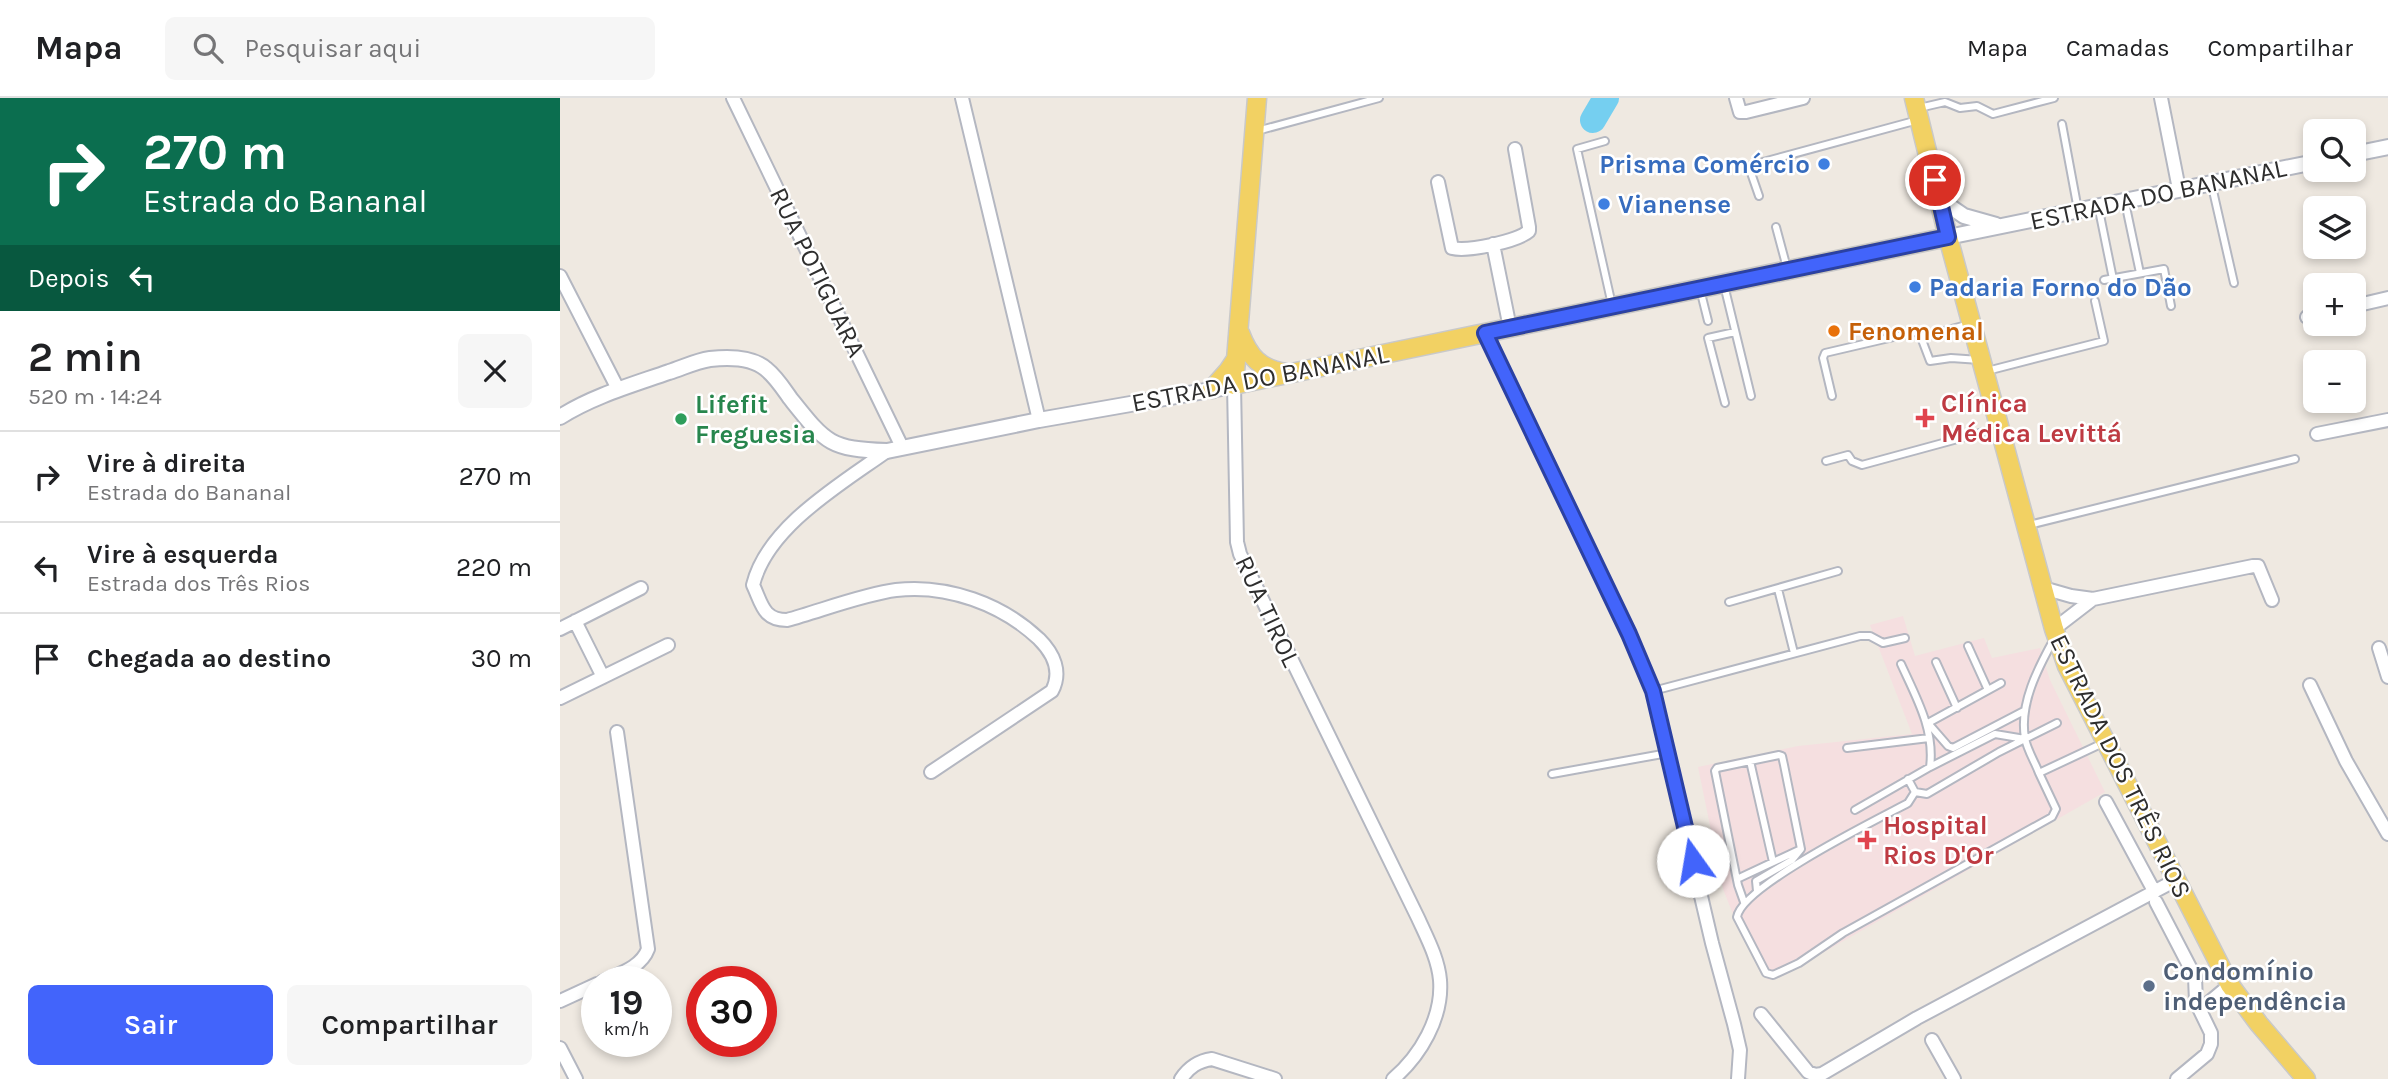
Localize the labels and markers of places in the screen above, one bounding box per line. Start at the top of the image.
place label: Prisma Comércio [1599,149,1810,180]
pin [1905,150,1965,210]
marker: Prisma Comércio [1816,156,1832,172]
place label: Vianense [1618,189,1731,220]
marker: Vianense [1596,196,1612,212]
place label: Padaria Forno do Dão [1929,272,2192,303]
marker: Padaria Forno do Dão [1907,279,1923,295]
place label: Fenomenal [1848,316,1984,347]
marker: Fenomenal [1826,323,1842,339]
place label: Clínica Médica Levittá [1941,388,2122,449]
place label: Lifefit Freguesia [695,389,816,450]
marker: Clínica Médica Levittá [1915,408,1935,428]
marker: Lifefit Freguesia [673,411,689,427]
place label: Hospital Rios D'Or [1883,810,1995,871]
marker: Hospital Rios D'Or [1857,830,1877,850]
place label: Condomínio independência [2163,956,2347,1017]
marker: Condomínio independência [2141,978,2157,994]

